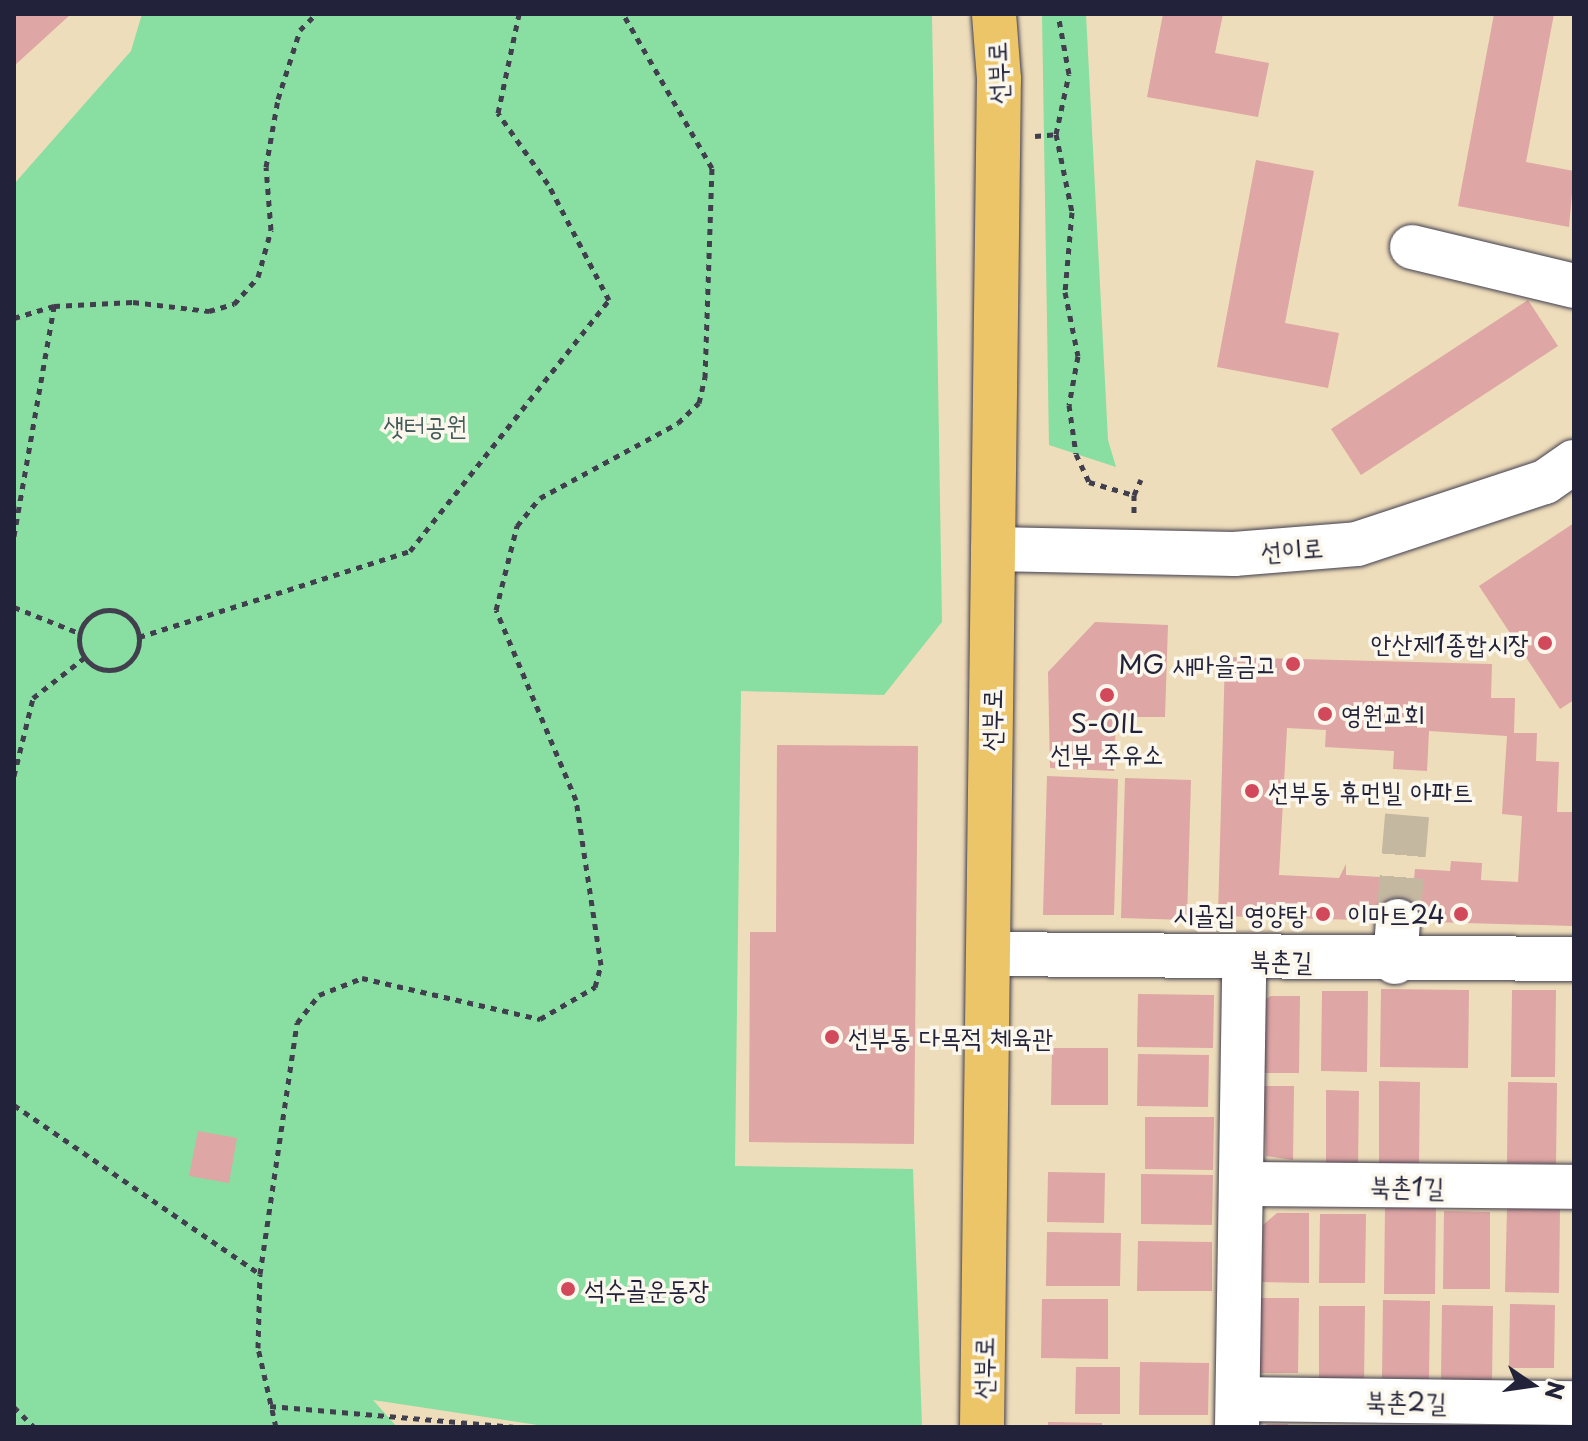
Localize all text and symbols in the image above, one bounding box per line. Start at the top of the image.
street label: 선부로 [980,41,1014,105]
park label: 샛터공원 [383,409,467,441]
street label: 선이로 [1260,531,1324,567]
place label: 안산제1종합시장 [1371,627,1529,659]
marker: 안산제1종합시장 [1536,634,1554,652]
place label: MG 새마을금고 [1118,648,1277,680]
marker: MG 새마을금고 [1284,655,1302,673]
marker: S-OIL 선부 주유소 [1098,686,1116,704]
street label: 선부로 [975,688,1007,752]
place label: 영원교회 [1341,698,1425,730]
marker: 영원교회 [1316,705,1334,723]
place label: S-OIL 선부 주유소 [1050,707,1164,768]
place label: 선부동 휴먼빌 아파트 [1268,775,1473,807]
marker: 선부동 휴먼빌 아파트 [1243,782,1261,800]
place label: 시골집 영양탕 [1173,898,1307,930]
place label: 이마트24 [1347,898,1445,930]
marker: 시골집 영양탕 [1314,905,1332,923]
marker: 이마트24 [1452,905,1470,923]
street label: 북촌길 [1249,944,1313,976]
place label: 선부동 다목적 체육관 [848,1021,1053,1053]
marker: 선부동 다목적 체육관 [823,1028,841,1046]
street label: 북촌1길 [1370,1170,1444,1202]
place label: 석수골운동장 [584,1273,710,1305]
marker: 석수골운동장 [559,1280,577,1298]
street label: 선부로 [967,1336,999,1400]
north arrow [1492,1345,1572,1425]
text: N [1538,1378,1574,1403]
street label: 북촌2길 [1365,1385,1447,1417]

